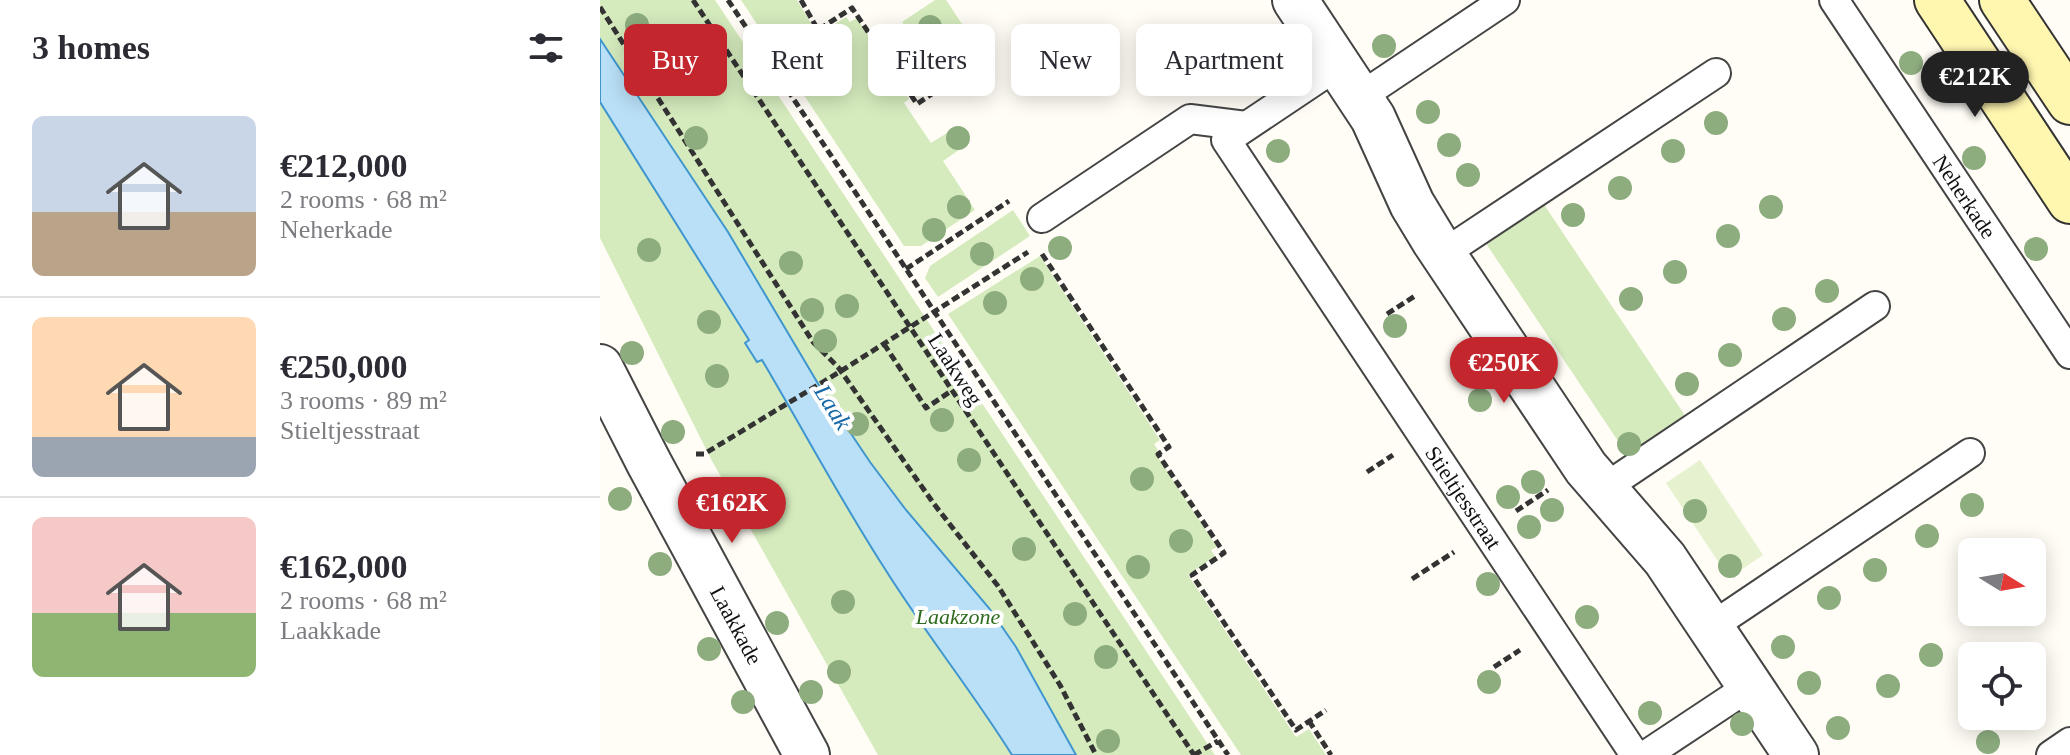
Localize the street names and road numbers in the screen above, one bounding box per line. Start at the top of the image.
street label: Neherkade [1928,150,2001,243]
street label: Laakweg [923,329,988,410]
street label: Stieltjesstraat [1420,441,1507,554]
street label: Laakkade [705,582,768,669]

